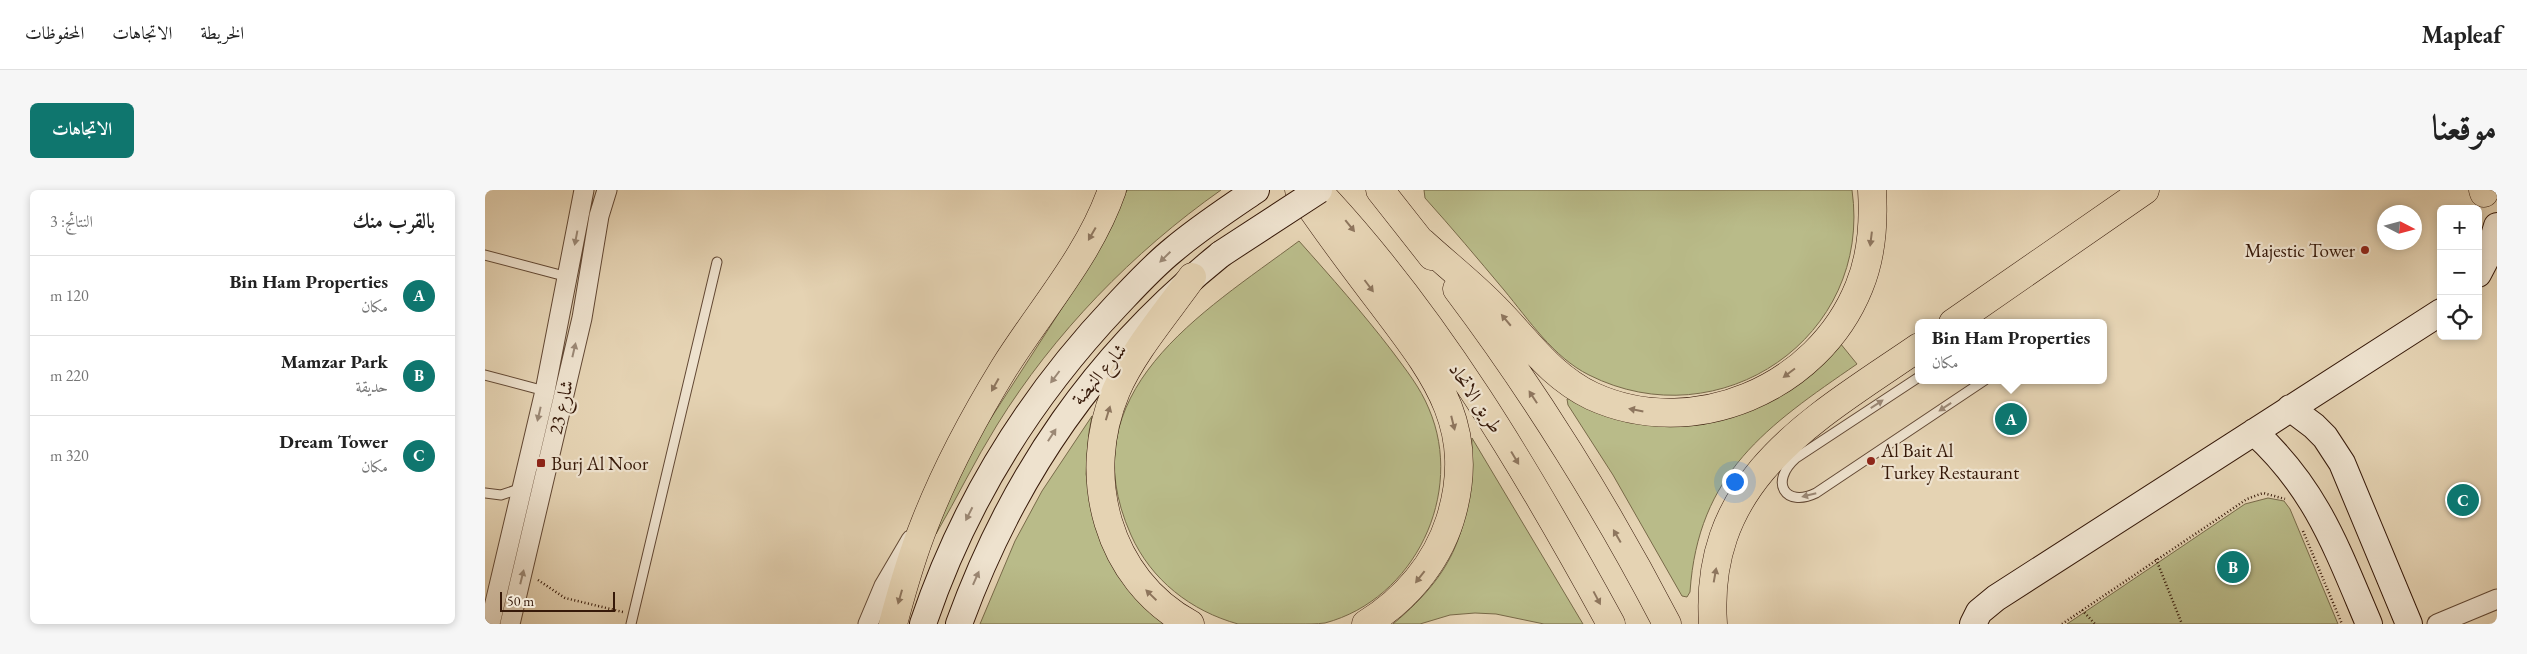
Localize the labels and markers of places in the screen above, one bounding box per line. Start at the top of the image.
place label: Majestic Tower [2245,238,2356,263]
marker: Majestic Tower [2359,244,2371,256]
pin: A [1995,400,2027,438]
place label: Al Bait Al Turkey Restaurant [1880,438,2019,485]
place label: Burj Al Noor [551,451,649,476]
marker: Al Bait Al Turkey Restaurant [1865,455,1877,467]
marker: Burj Al Noor [535,457,547,469]
pin: C [2447,481,2479,519]
pin: B [2217,548,2249,586]

